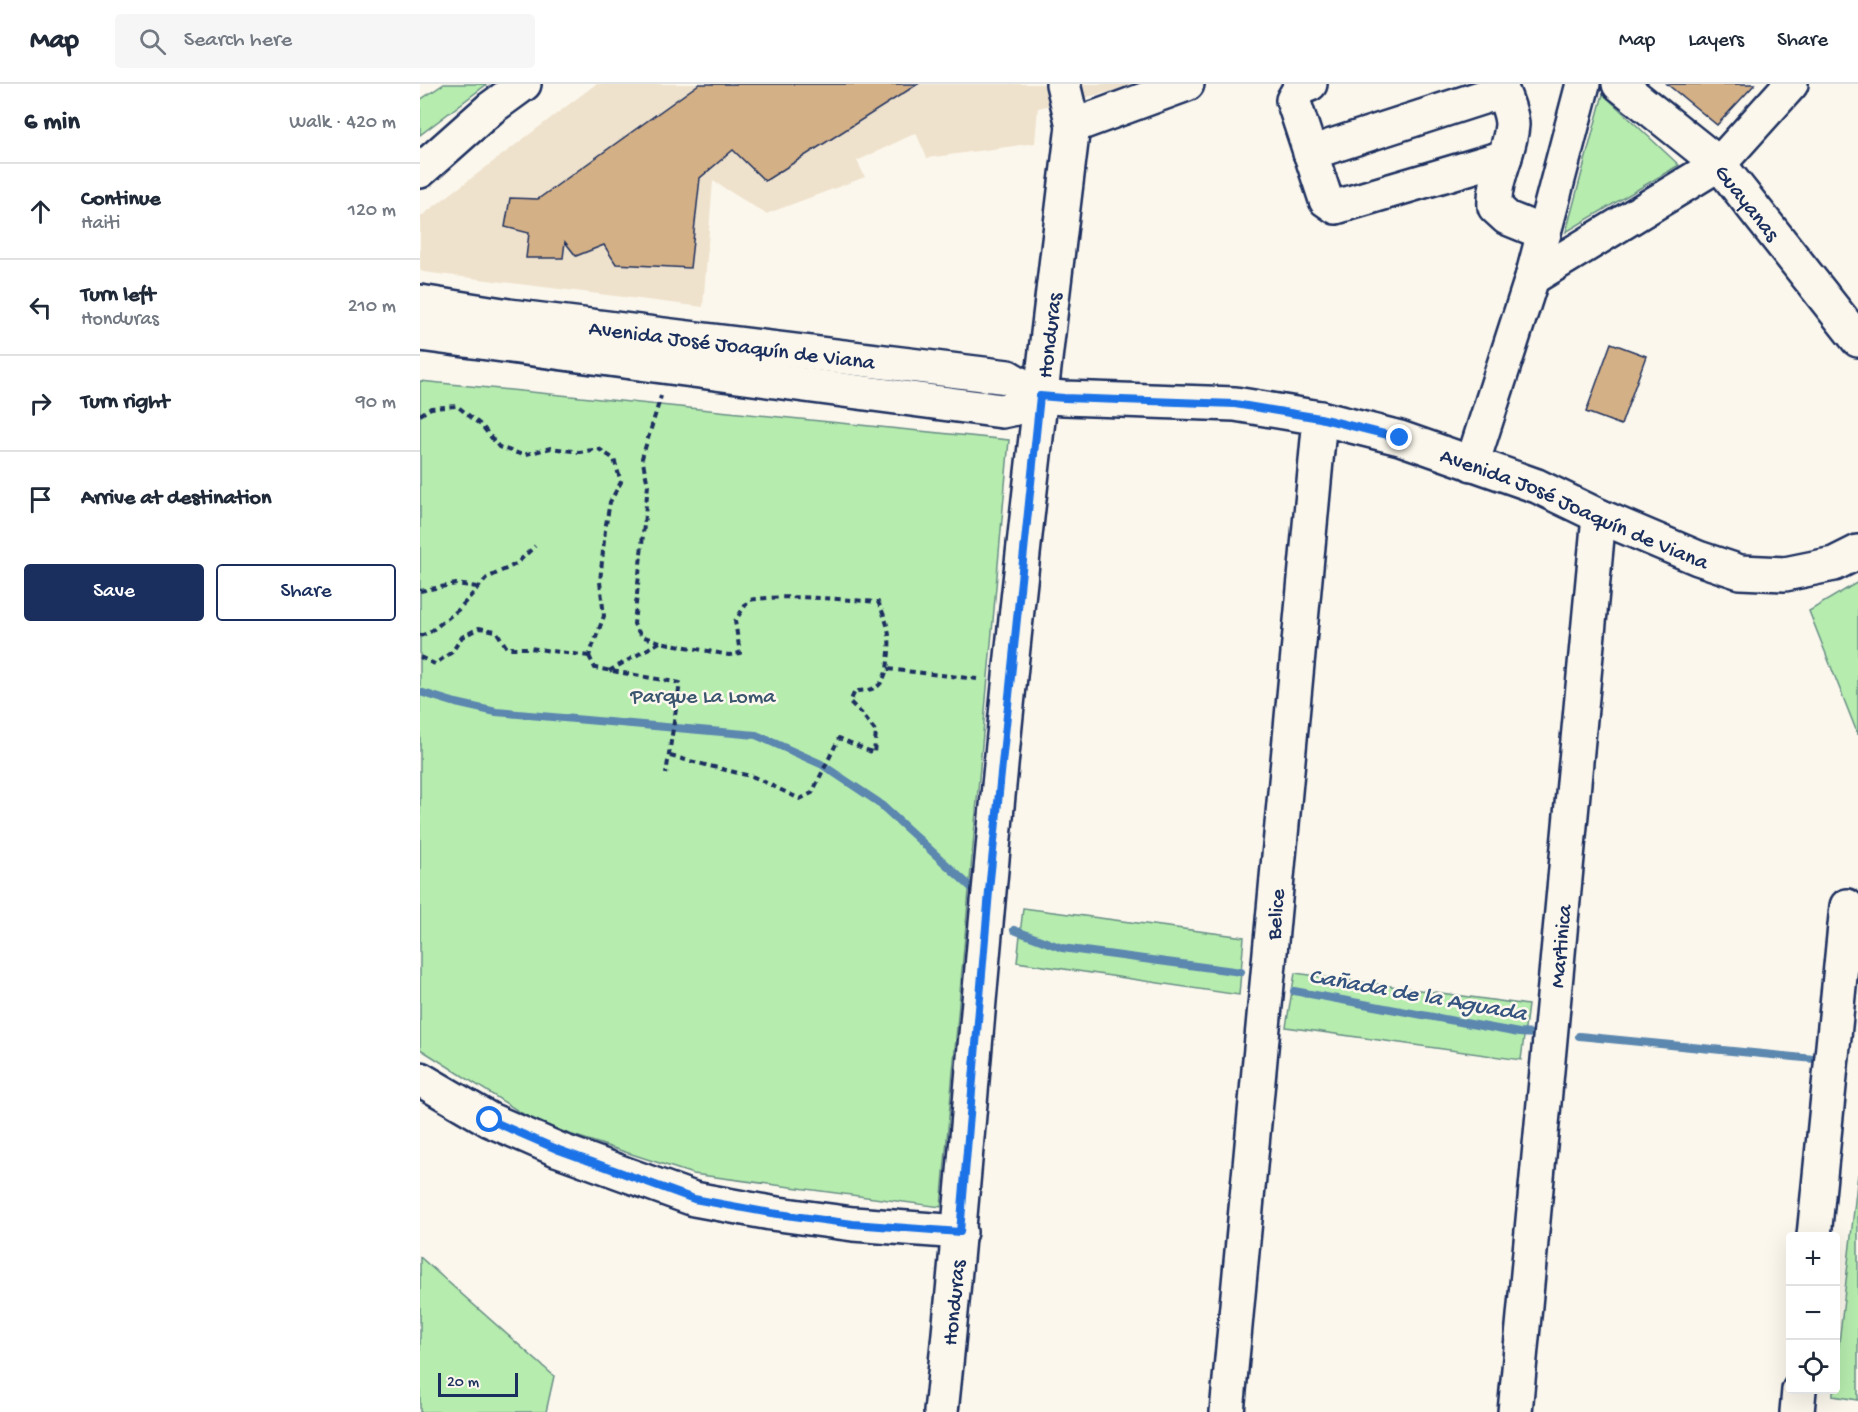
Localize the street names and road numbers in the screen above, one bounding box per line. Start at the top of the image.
street label: Guayanas [1707,161,1784,248]
street label: Honduras [1034,291,1070,380]
street label: Avenida José Joaquín de Viana [587,317,877,378]
street label: Avenida José Joaquín de Viana [1436,444,1712,578]
street label: Belice [1262,887,1293,942]
street label: Martinica [1546,903,1580,989]
street label: Honduras [939,1258,973,1347]

